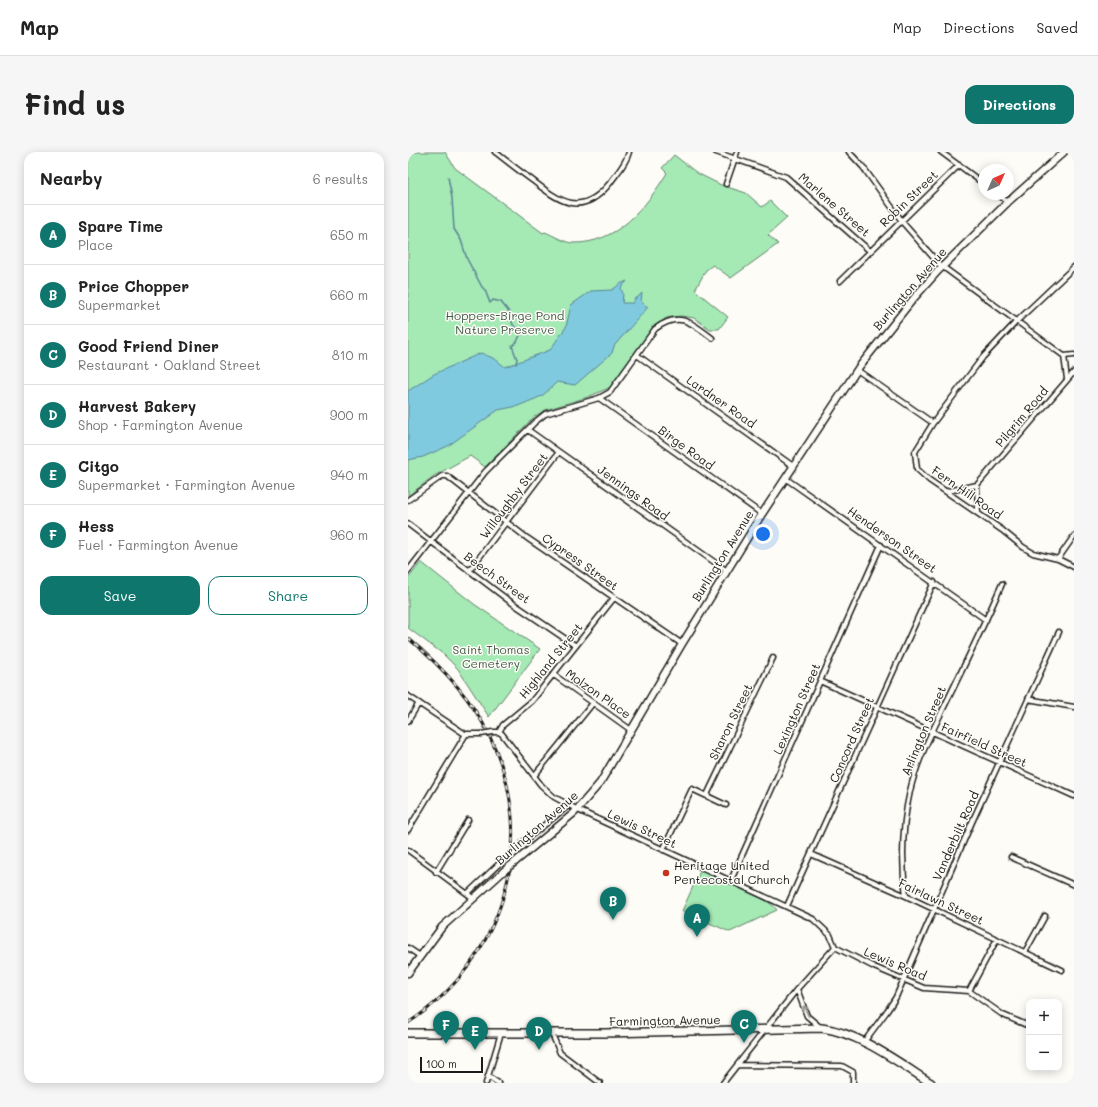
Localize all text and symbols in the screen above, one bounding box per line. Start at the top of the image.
text: Map [20,15,59,40]
text: Map [893,18,921,37]
text: Directions [943,18,1014,37]
text: Saved [1036,18,1078,37]
button: Directions [965,85,1074,124]
text: Find us [24,86,125,122]
north arrow [978,164,1014,200]
text: Nearby [40,167,102,189]
street label: Robin Street [876,167,941,230]
street label: Marlene Street [796,169,874,240]
text: 6 results [313,170,368,187]
text: Spare Time [78,216,163,236]
text: A [48,226,58,243]
text: 650 m [330,226,368,243]
text: Place [78,236,113,253]
street label: Burlington Avenue [869,244,950,333]
text: Price Chopper [78,276,189,296]
text: B [49,286,57,303]
text: 660 m [330,286,368,303]
text: Supermarket [78,296,161,313]
park label: Hoppers-Birge Pond Nature Preserve [446,307,565,337]
text: Good Friend Diner [78,336,219,356]
text: C [48,346,58,363]
text: 810 m [332,346,368,363]
text: Restaurant · Oakland Street [78,356,261,373]
street label: Lardner Road [684,371,760,431]
street label: Pilgrim Road [991,383,1051,450]
text: Harvest Bakery [78,396,196,416]
text: D [48,406,58,423]
text: 900 m [330,406,368,423]
text: Shop · Farmington Avenue [78,416,243,433]
street label: Birge Road [655,422,718,473]
street label: Willoughby Street [476,449,551,542]
text: Citgo [78,456,119,476]
street label: Jennings Road [595,461,673,524]
street label: Fern Hill Road [929,462,1006,523]
text: E [49,466,57,483]
text: 940 m [330,466,368,483]
text: Supermarket · Farmington Avenue [78,476,295,493]
street label: Henderson Street [845,502,940,576]
street label: Burlington Avenue [688,507,757,604]
text: Hess [78,516,114,536]
your location [753,524,773,544]
text: F [49,526,57,543]
text: 960 m [330,526,368,543]
street label: Cypress Street [539,529,622,593]
text: Fuel · Farmington Avenue [78,536,238,553]
street label: Beech Street [461,548,534,607]
button: Save [40,576,200,615]
button: Share [208,576,368,615]
street label: Highland Street [515,619,586,701]
park label: Saint Thomas Cemetery [452,641,530,671]
street label: Lexington Street [769,660,823,757]
street label: Molzon Place [563,665,634,722]
street label: Sharon Street [705,681,755,762]
street label: Arlington Street [897,683,949,778]
street label: Concord Street [825,694,877,785]
street label: Fairfield Street [939,718,1030,770]
street label: Burlington Avenue [492,787,581,868]
street label: Vanderbilt Road [928,788,982,883]
street label: Lewis Street [605,805,680,851]
place label: Heritage United Pentecostal Church [674,857,790,887]
marker: Heritage United Pentecostal Church [661,868,671,878]
street label: Fairlawn Street [896,874,987,928]
pin: B [600,887,626,920]
pin: A [684,904,710,937]
street label: Lewis Road [862,943,929,984]
map controls [1026,999,1062,1071]
button: + [1026,999,1062,1035]
one-way arrow [801,1006,809,1018]
pin: C [731,1010,757,1043]
pin: F [433,1011,459,1044]
street label: Farmington Avenue [609,1011,721,1029]
pin: E [462,1017,488,1050]
pin: D [526,1017,552,1050]
button: − [1026,1035,1062,1071]
scale bar [420,1055,483,1074]
text: 100 m [426,1056,457,1071]

